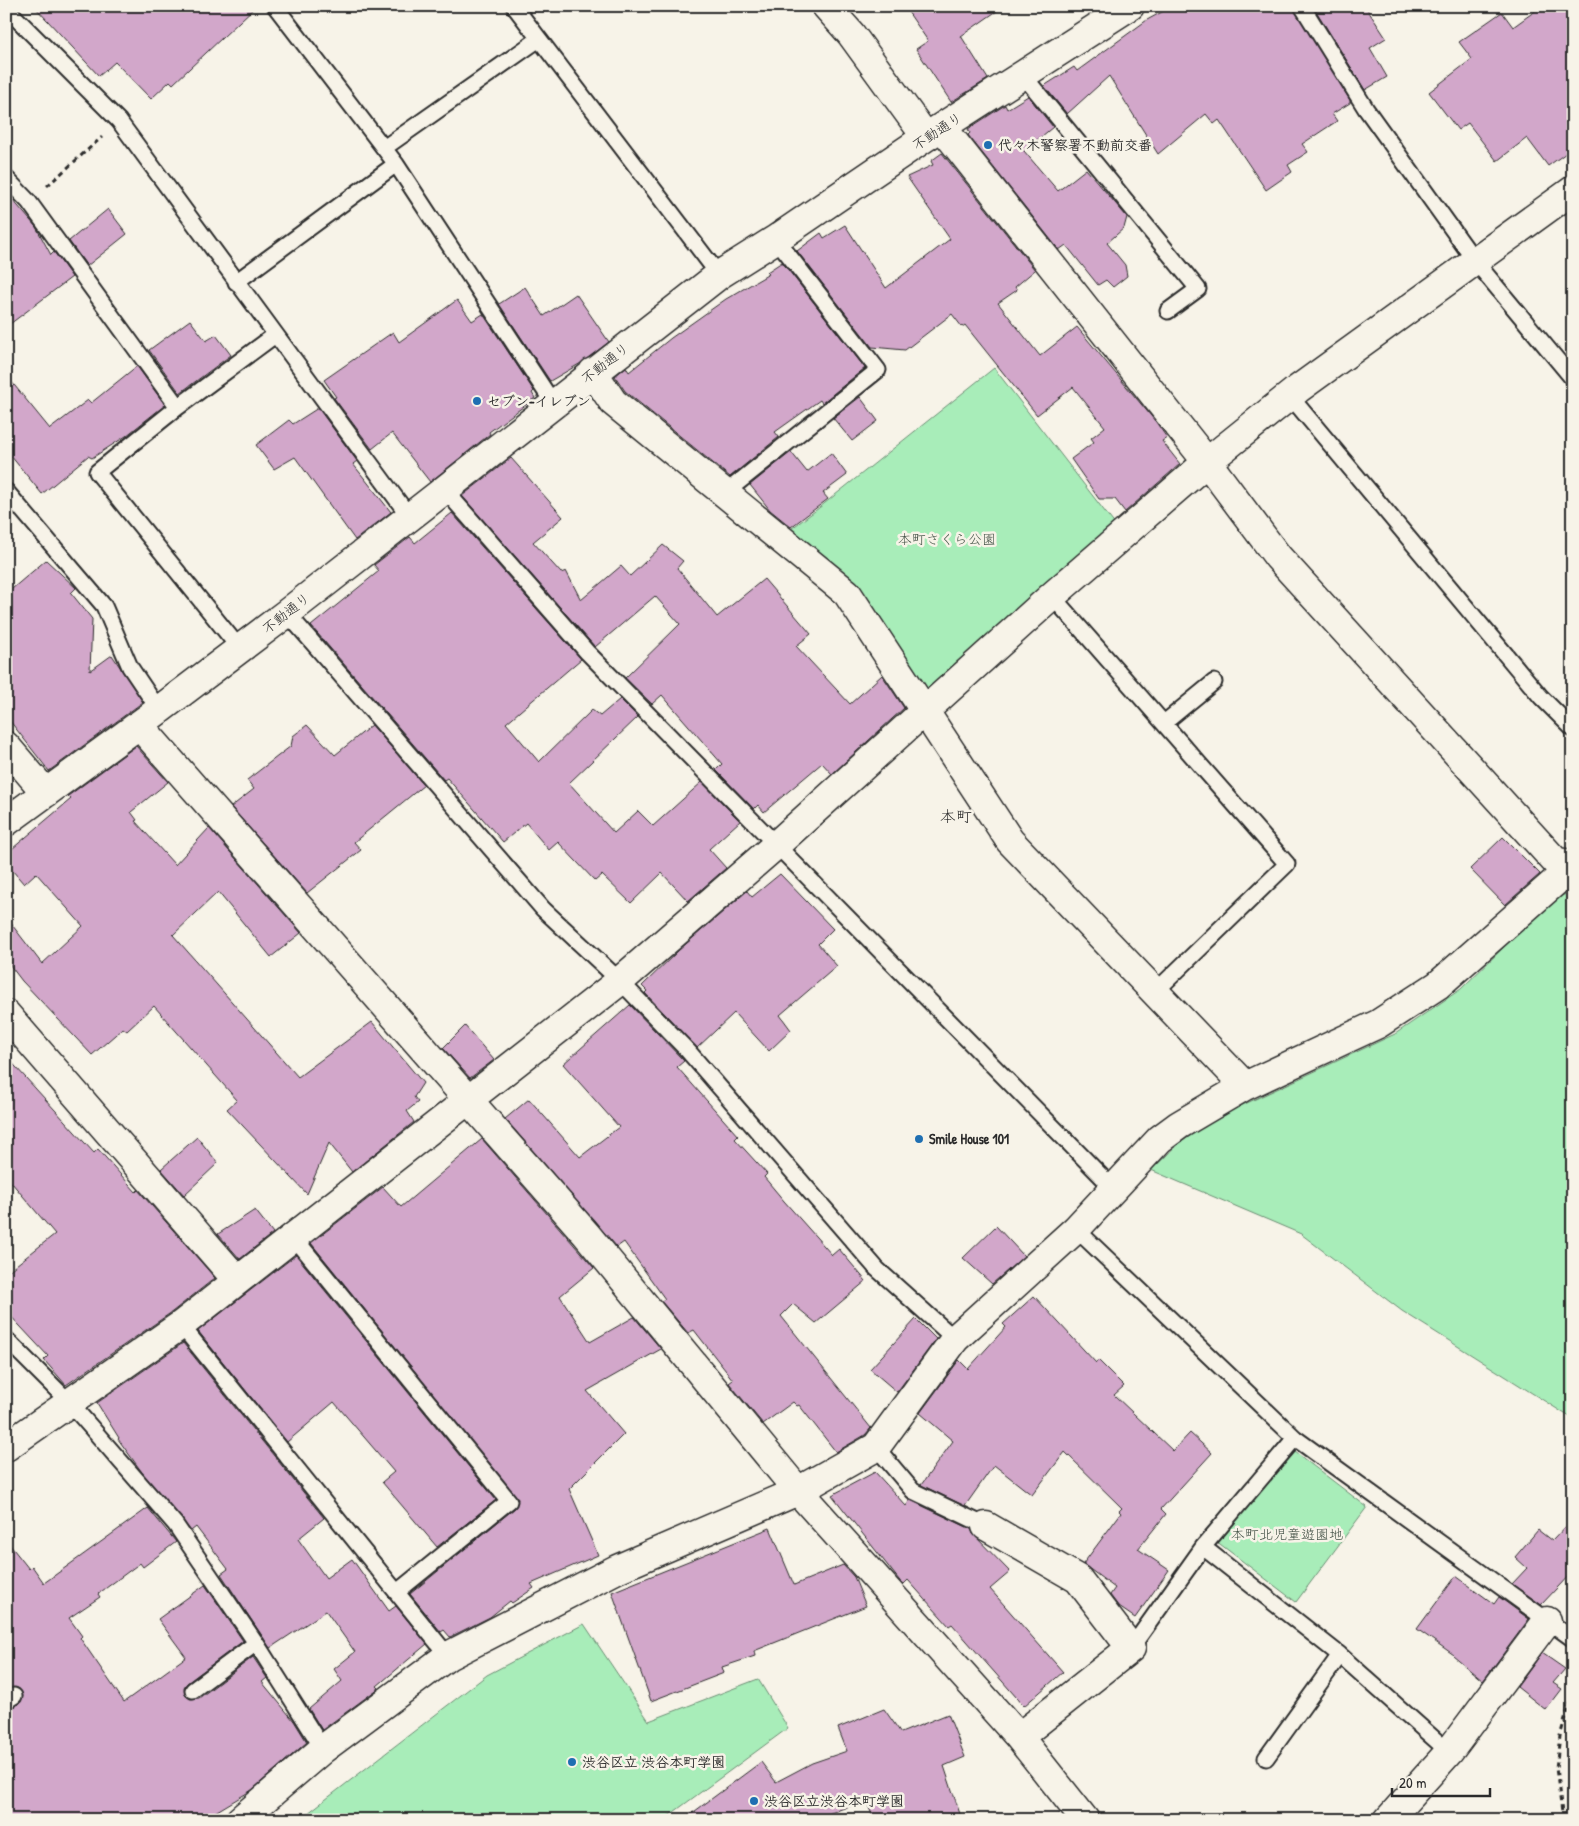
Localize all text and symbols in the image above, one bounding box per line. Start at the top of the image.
street label: 不動通り [908,107,965,154]
place label: 代々木警察署不動前交番 [998,135,1152,154]
marker: 代々木警察署不動前交番 [982,139,994,151]
street label: 不動通り [577,338,633,387]
place label: セブン-イレブン [487,391,591,410]
marker: セブン-イレブン [471,395,483,407]
park label: 本町さくら公園 [898,529,996,548]
street label: 不動通り [258,588,314,637]
district label: 本町 [940,805,972,827]
place label: Smile House 101 [929,1129,1009,1148]
marker: Smile House 101 [913,1133,925,1145]
park label: 本町北児童遊園地 [1231,1524,1343,1543]
place label: 渋谷区立 渋谷本町学園 [582,1752,725,1771]
marker: 渋谷区立 渋谷本町学園 [566,1756,578,1768]
scale bar [1392,1766,1489,1798]
text: 20 m [1399,1772,1426,1793]
place label: 渋谷区立渋谷本町学園 [764,1791,904,1810]
marker: 渋谷区立渋谷本町学園 [748,1795,760,1807]

